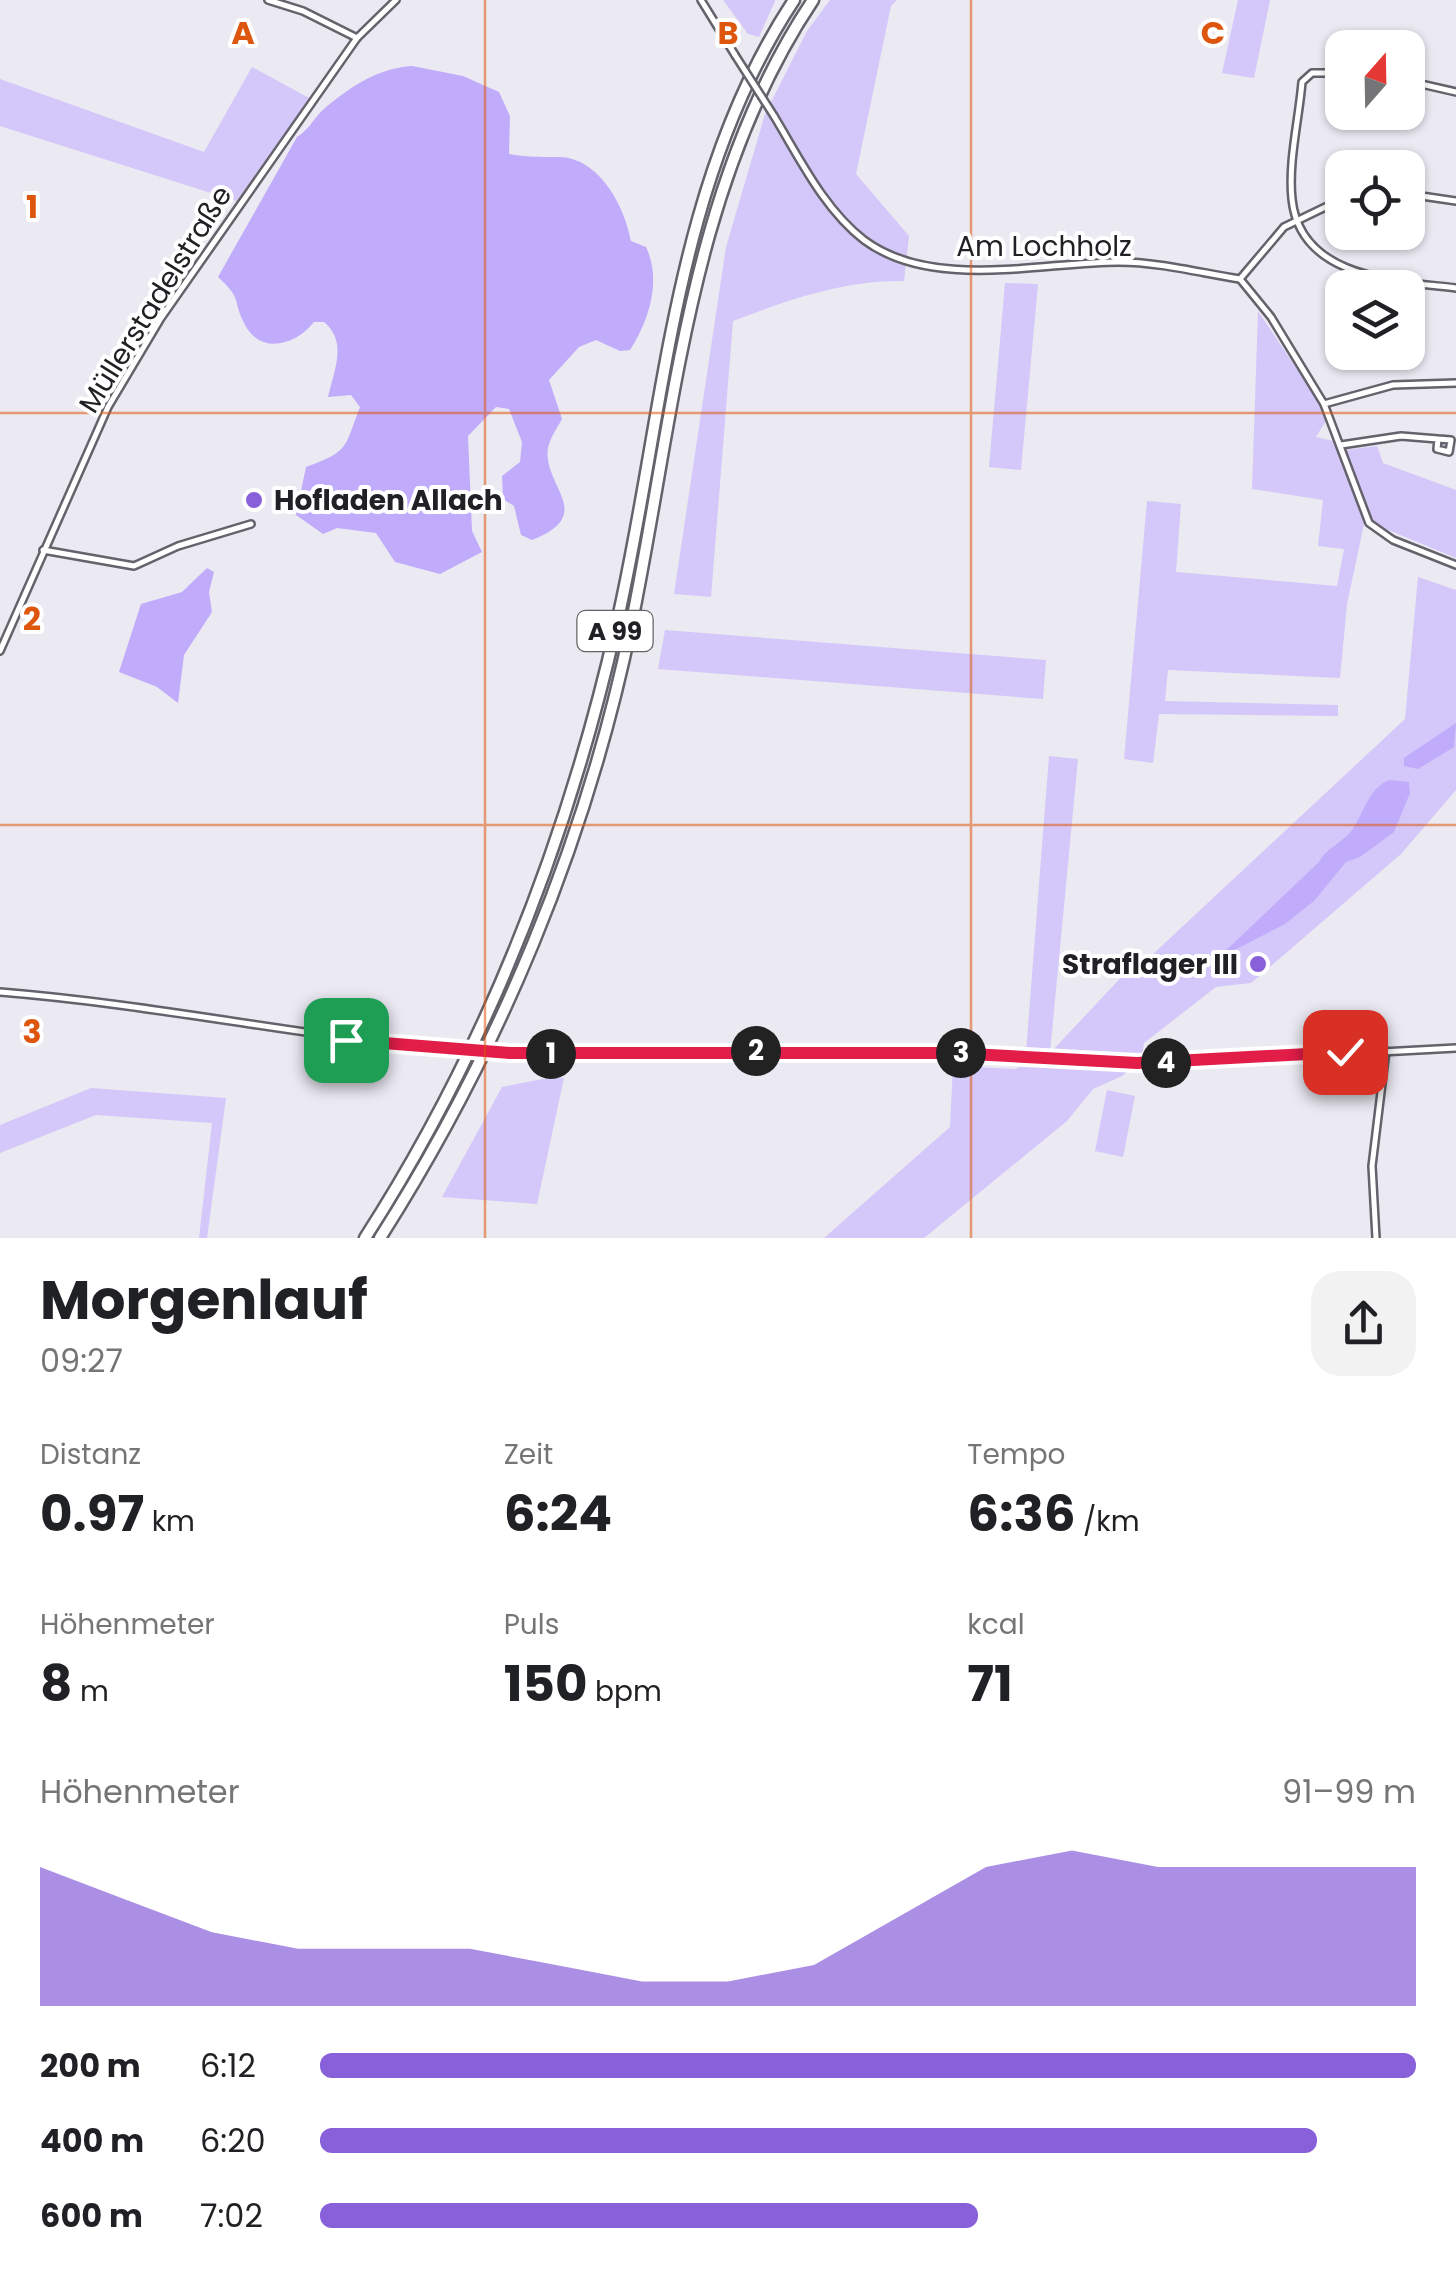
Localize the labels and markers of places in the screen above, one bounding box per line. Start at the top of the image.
place label: Hofladen Allach [274,481,503,520]
marker: Hofladen Allach [243,489,265,511]
place label: Straflager III [1062,945,1238,984]
marker: Straflager III [1247,953,1269,975]
pin [304,998,389,1083]
pin [1303,1010,1388,1095]
pin: 2 [731,1026,781,1076]
pin: 3 [936,1028,986,1078]
pin: 1 [526,1029,576,1079]
pin: 4 [1141,1038,1191,1088]

